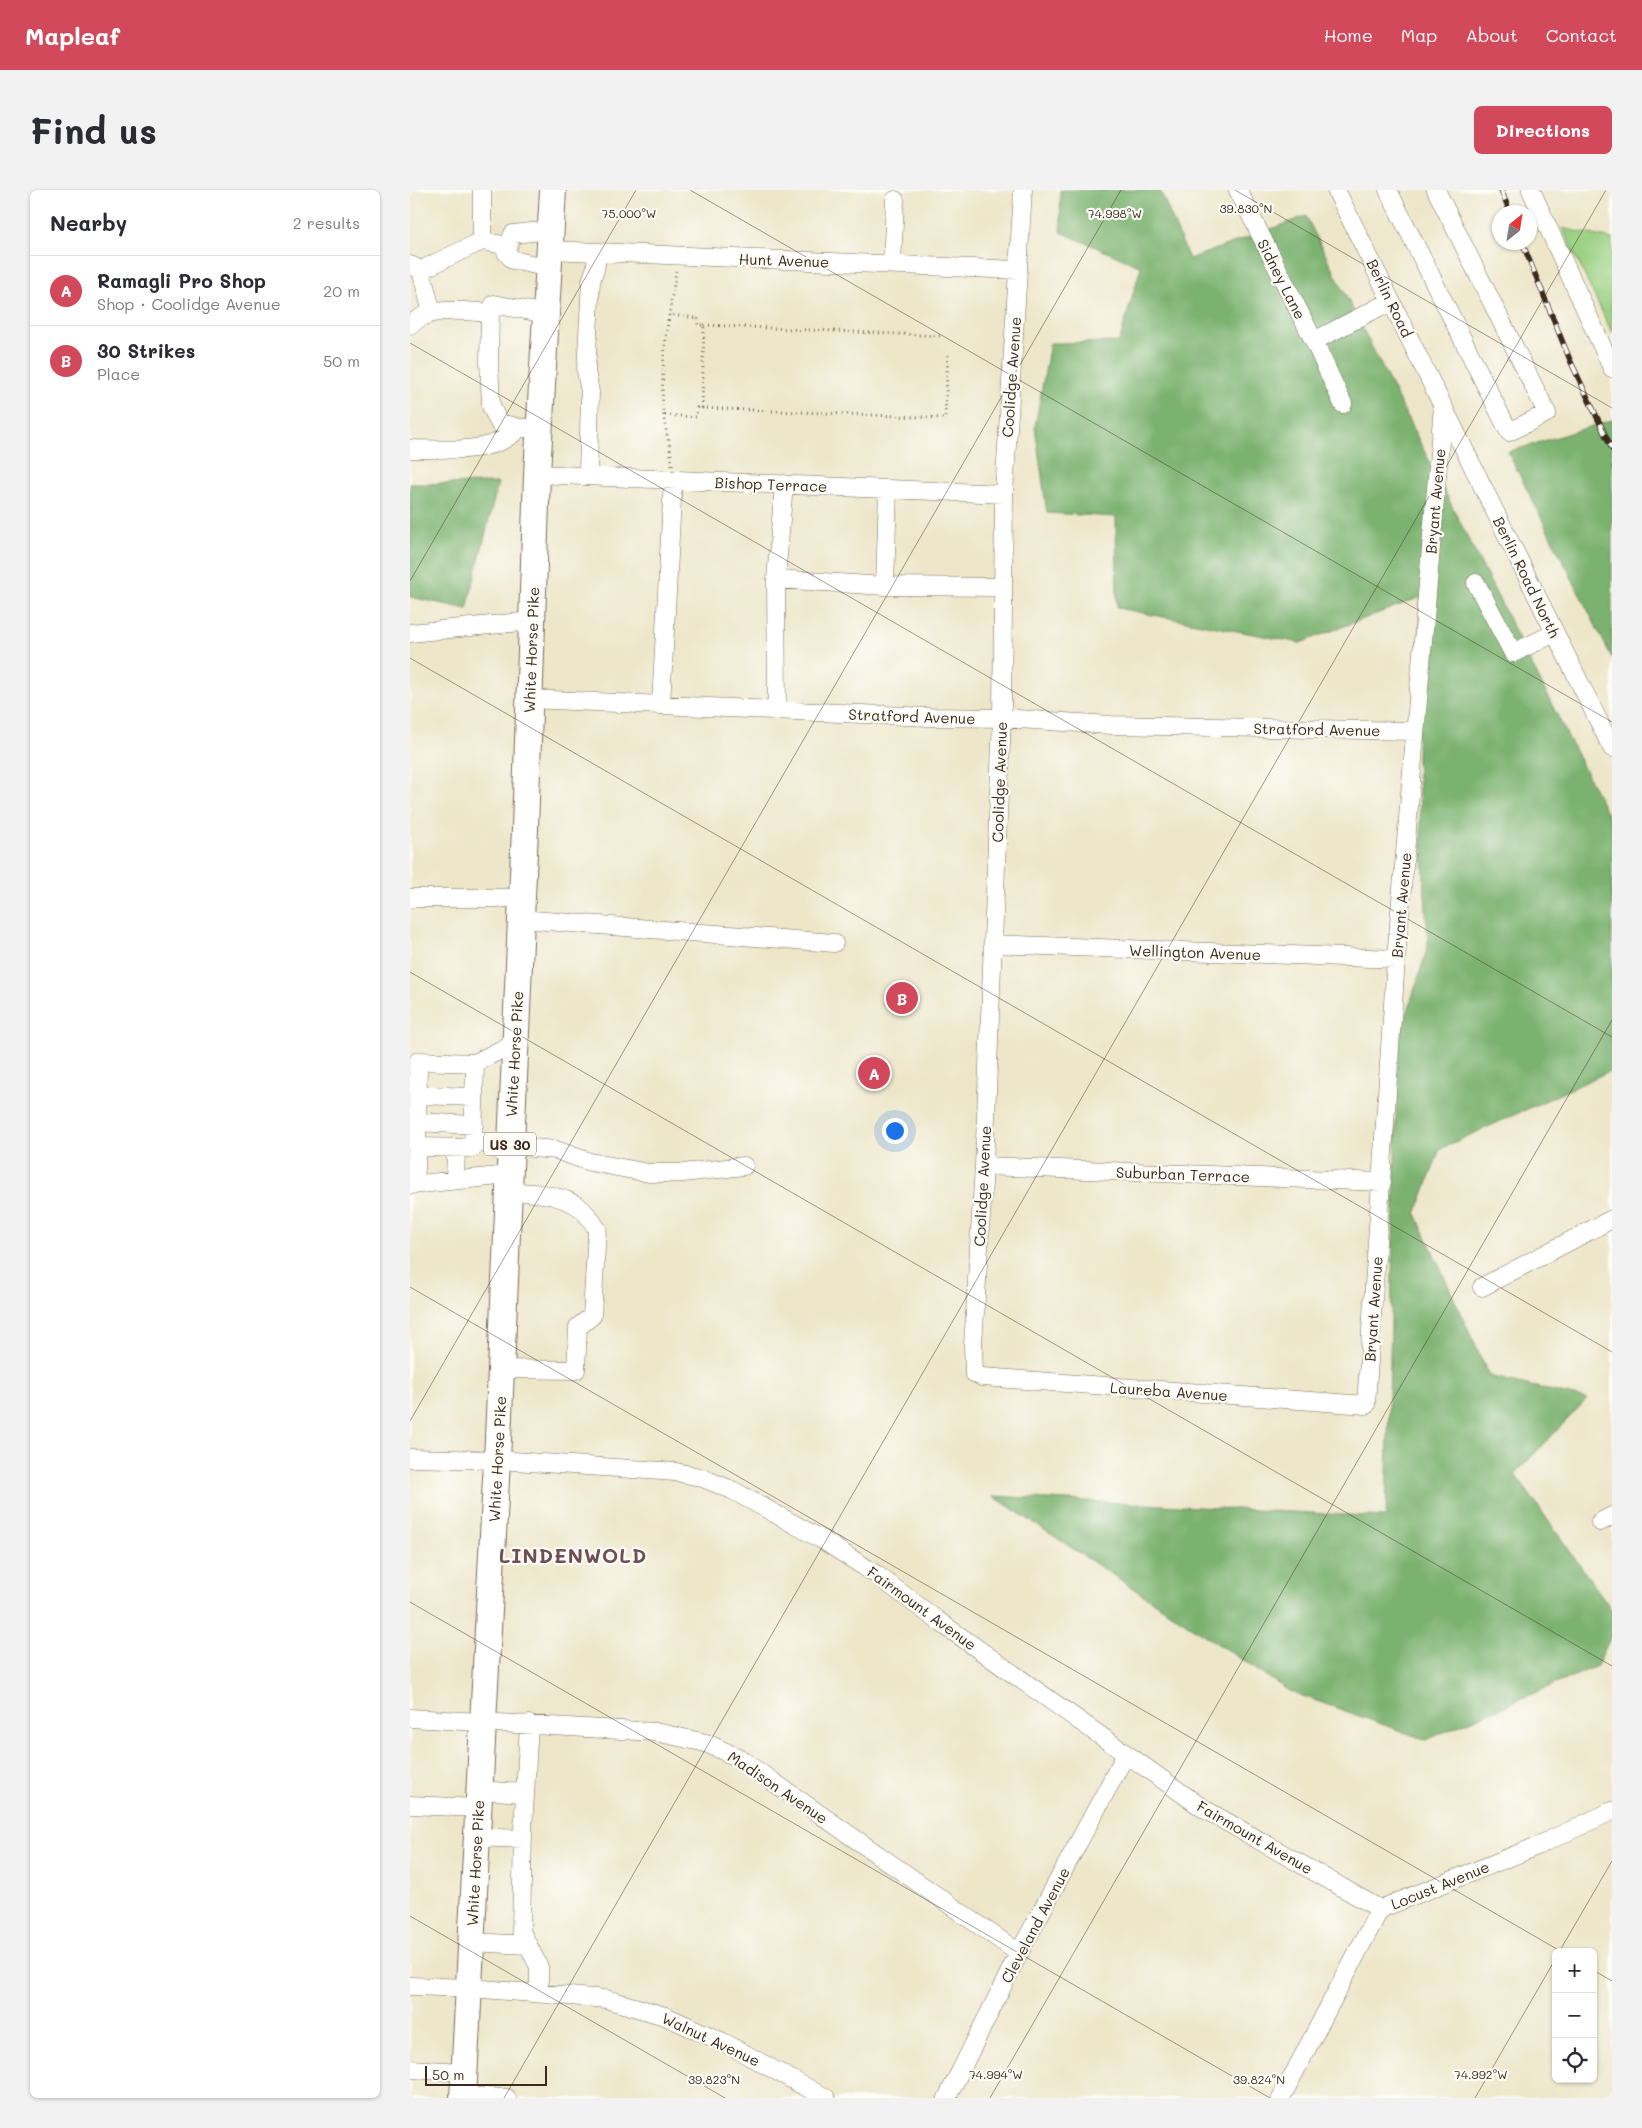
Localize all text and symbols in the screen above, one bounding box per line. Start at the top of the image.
text: Mapleaf [25,20,120,51]
text: Home [1324,23,1373,47]
text: Map [1401,23,1437,47]
text: About [1465,23,1518,47]
text: Contact [1546,23,1617,47]
button: Directions [1474,106,1612,154]
text: Find us [30,107,157,153]
text: 39.830°N [1220,200,1272,216]
text: 75.000°W [602,205,656,221]
text: 74.998°W [1088,205,1142,221]
north arrow [1492,205,1537,250]
text: Nearby [50,209,127,236]
text: 2 results [293,212,360,233]
street label: Sidney Lane [1253,235,1311,323]
street label: Hunt Avenue [738,248,830,272]
street label: Berlin Road [1362,255,1418,341]
text: Ramagli Pro Shop [97,268,266,293]
text: A [60,280,72,301]
text: 20 m [323,280,360,301]
text: Shop · Coolidge Avenue [97,293,281,314]
street label: Coolidge Avenue [997,316,1025,438]
text: 30 Strikes [97,338,195,363]
text: B [61,350,71,371]
text: 50 m [323,350,360,371]
text: Place [97,363,140,384]
street label: Bryant Avenue [1420,448,1450,554]
street label: Bishop Terrace [714,472,828,496]
street label: Berlin Road North [1489,513,1565,641]
street label: White Horse Pike [519,586,543,714]
street label: Stratford Avenue [848,704,976,728]
street label: Stratford Avenue [1253,718,1381,740]
street label: Coolidge Avenue [987,721,1011,843]
street label: Bryant Avenue [1386,852,1416,958]
street label: Wellington Avenue [1129,940,1261,964]
pin: B [886,979,918,1017]
street label: White Horse Pike [501,990,527,1118]
pin: A [858,1054,890,1092]
your location [882,1118,908,1144]
street label: Coolidge Avenue [969,1125,995,1247]
road number: US 30 [484,1132,536,1156]
street label: Suburban Terrace [1116,1162,1250,1186]
street label: Bryant Avenue [1359,1256,1387,1362]
street label: Laureba Avenue [1110,1377,1228,1405]
street label: White Horse Pike [484,1395,510,1523]
district label: LINDENWOLD [499,1542,647,1568]
street label: Fairmount Avenue [863,1562,981,1654]
street label: Madison Avenue [724,1746,832,1828]
street label: Fairmount Avenue [1193,1796,1317,1878]
street label: White Horse Pike [462,1799,488,1927]
street label: Locust Avenue [1388,1856,1492,1914]
street label: Cleveland Avenue [996,1864,1074,1986]
map controls [1552,1948,1597,2083]
button: + [1552,1948,1597,1993]
button: − [1552,1993,1597,2038]
street label: Walnut Avenue [659,2008,763,2070]
button: locate [1552,2038,1597,2083]
scale bar [425,2063,548,2086]
text: 50 m [432,2065,464,2084]
text: 74.994°W [969,2066,1023,2082]
text: 74.992°W [1454,2066,1508,2082]
text: 39.823°N [688,2071,740,2087]
text: 39.824°N [1233,2071,1285,2087]

